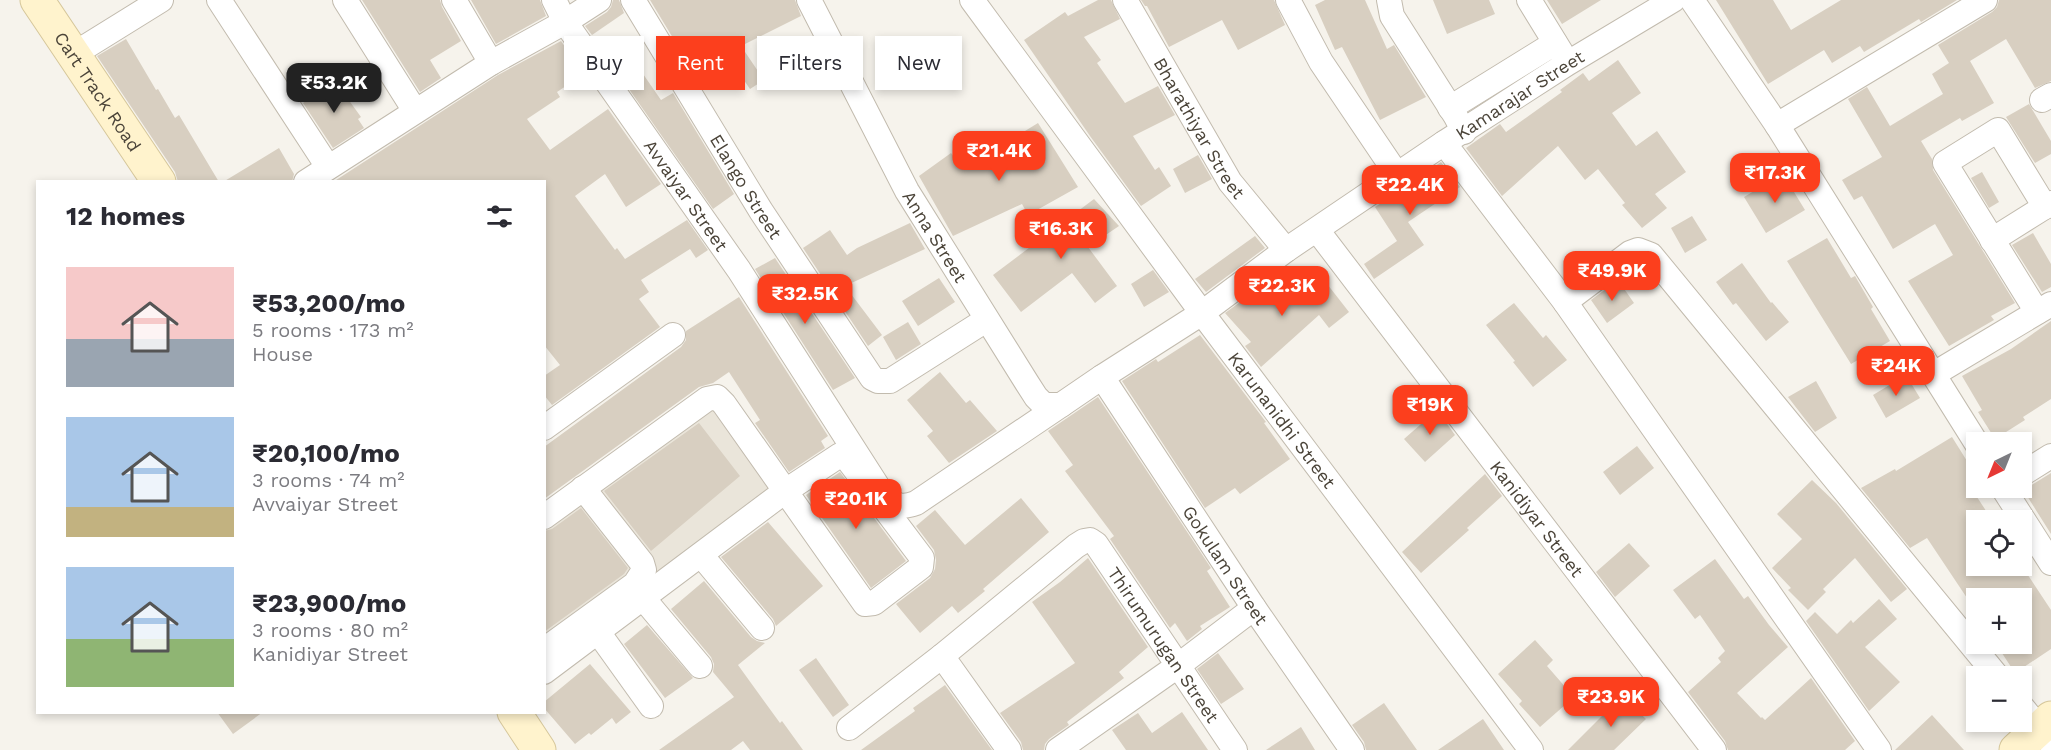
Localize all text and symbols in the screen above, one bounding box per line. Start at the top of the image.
street label: Cart Track Road [51,28,146,155]
chip: Buy [564,36,644,90]
chip: Rent [656,36,745,90]
chip: Filters [757,36,863,90]
chip: New [875,36,962,90]
street label: Kamarajar Street [1451,45,1588,143]
street label: Bharathiyar Street [1150,54,1250,203]
pin: ₹53.2K [285,63,383,114]
text: ₹53.2K [300,70,368,94]
street label: Elango Street [706,130,787,243]
pin: ₹21.4K [950,131,1048,182]
street label: Avvaiyar Street [640,135,733,255]
text: ₹21.4K [966,138,1032,162]
pin: ₹17.3K [1726,153,1824,204]
text: ₹17.3K [1744,160,1806,184]
pin: ₹22.4K [1361,165,1459,216]
text: ₹22.4K [1376,172,1444,196]
street label: Anna Street [899,186,972,286]
icon: filters [483,200,516,233]
text: 12 homes [66,201,185,231]
pin: ₹16.3K [1012,209,1110,260]
text: ₹16.3K [1029,216,1093,240]
pin: ₹49.9K [1563,251,1661,302]
text: ₹49.9K [1577,258,1647,282]
pin: ₹22.3K [1233,266,1331,317]
text: ₹22.3K [1248,273,1316,297]
pin: ₹32.5K [756,274,854,325]
text: ₹32.5K [771,281,839,305]
text: ₹53,200/mo [252,288,405,318]
icon: home [114,291,186,363]
text: 5 rooms · 173 m² [252,318,414,342]
text: House [252,342,313,366]
pin: ₹24K [1860,346,1932,397]
street label: Karunanidhi Street [1224,347,1341,492]
text: ₹24K [1871,353,1921,377]
pin: ₹19K [1394,385,1466,436]
text: ₹19K [1407,392,1453,416]
north arrow [1966,432,2032,498]
map controls [1966,432,2032,732]
text: ₹20,100/mo [252,438,400,468]
icon: home [114,441,186,513]
street label: Kanidiyar Street [1486,456,1588,581]
text: 3 rooms · 74 m² [252,468,405,492]
pin: ₹20.1K [807,479,905,530]
text: ₹20.1K [825,486,887,510]
text: Avvaiyar Street [252,492,398,516]
street label: Gokulam Street [1179,501,1273,629]
button: locate [1966,510,2032,576]
street label: Thirumurugan Street [1104,563,1224,727]
text: ₹23,900/mo [252,588,406,618]
button: + [1966,588,2032,654]
icon: home [114,591,186,663]
text: 3 rooms · 80 m² [252,618,408,642]
text: Kanidiyar Street [252,642,408,666]
button: − [1966,666,2032,732]
pin: ₹23.9K [1562,677,1660,728]
text: ₹23.9K [1577,684,1645,708]

